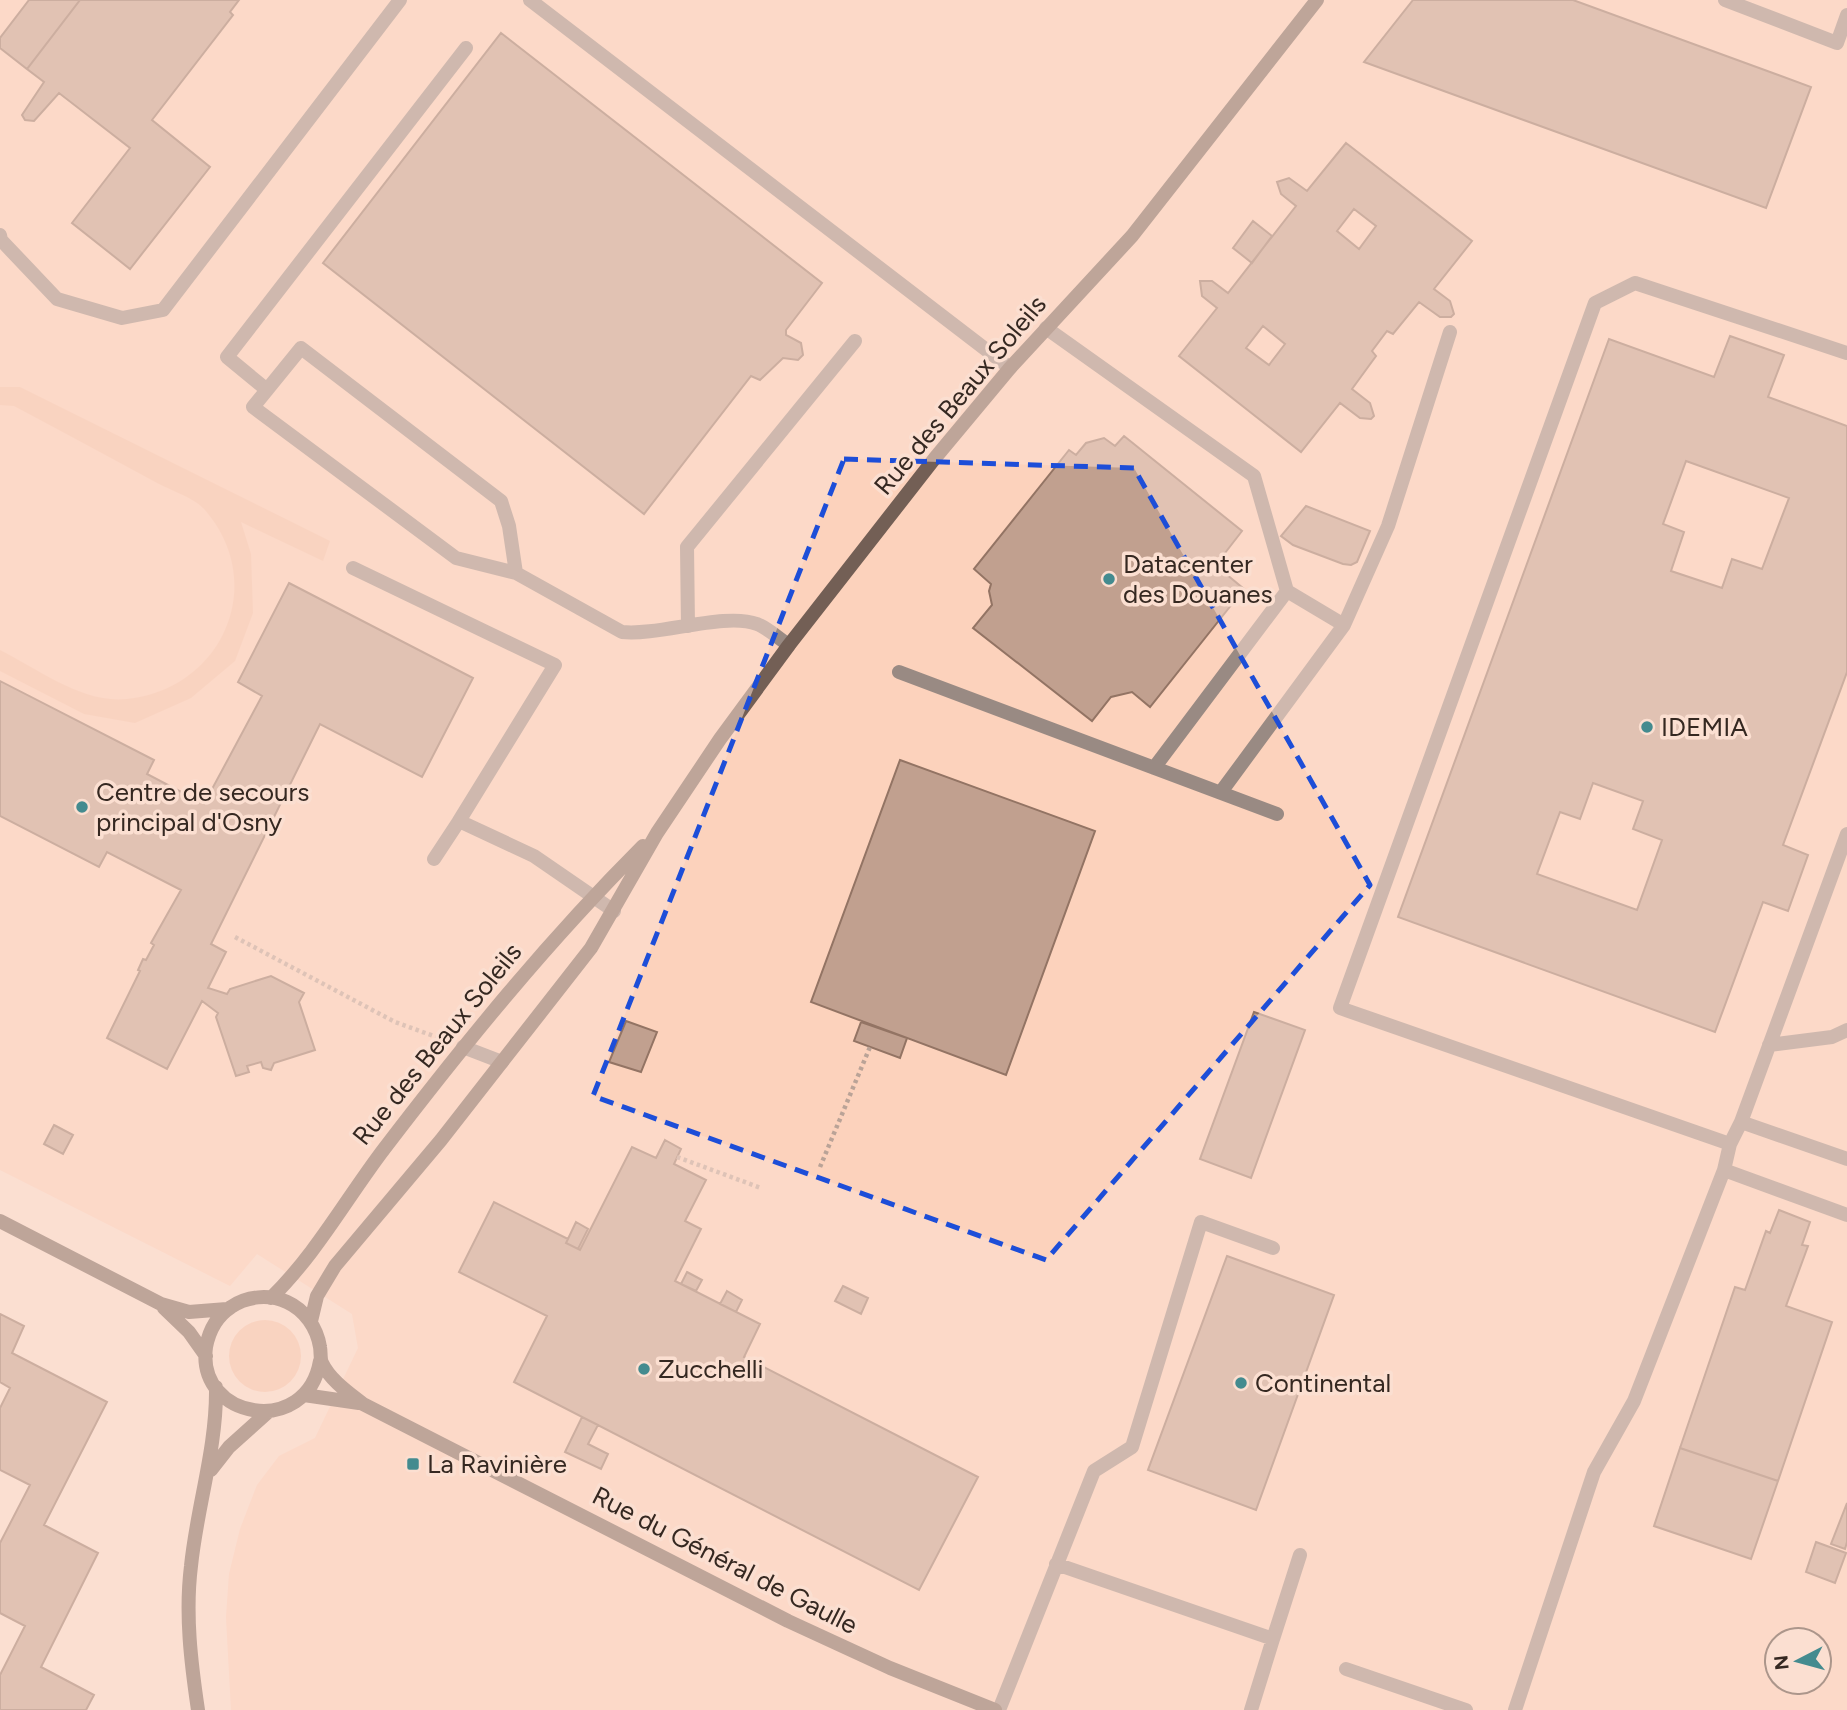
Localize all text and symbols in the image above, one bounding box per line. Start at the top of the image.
street label: Rue des Beaux Soleils [867,289,1053,501]
place label: Datacenter des Douanes [1123,548,1273,610]
marker: Datacenter des Douanes [1101,571,1117,587]
place label: IDEMIA [1661,711,1748,743]
marker: IDEMIA [1639,719,1655,735]
place label: Centre de secours principal d'Osny [96,776,309,838]
marker: Centre de secours principal d'Osny [74,799,90,815]
street label: Rue des Beaux Soleils [346,936,528,1152]
place label: Zucchelli [658,1353,763,1385]
marker: Zucchelli [636,1361,652,1377]
place label: Continental [1255,1367,1391,1399]
marker: Continental [1233,1375,1249,1391]
place label: La Ravinière [427,1448,567,1480]
marker: La Ravinière [405,1456,421,1472]
street label: Rue du Général de Gaulle [587,1479,863,1641]
north arrow [1763,1626,1833,1696]
text: N [1769,1654,1794,1671]

